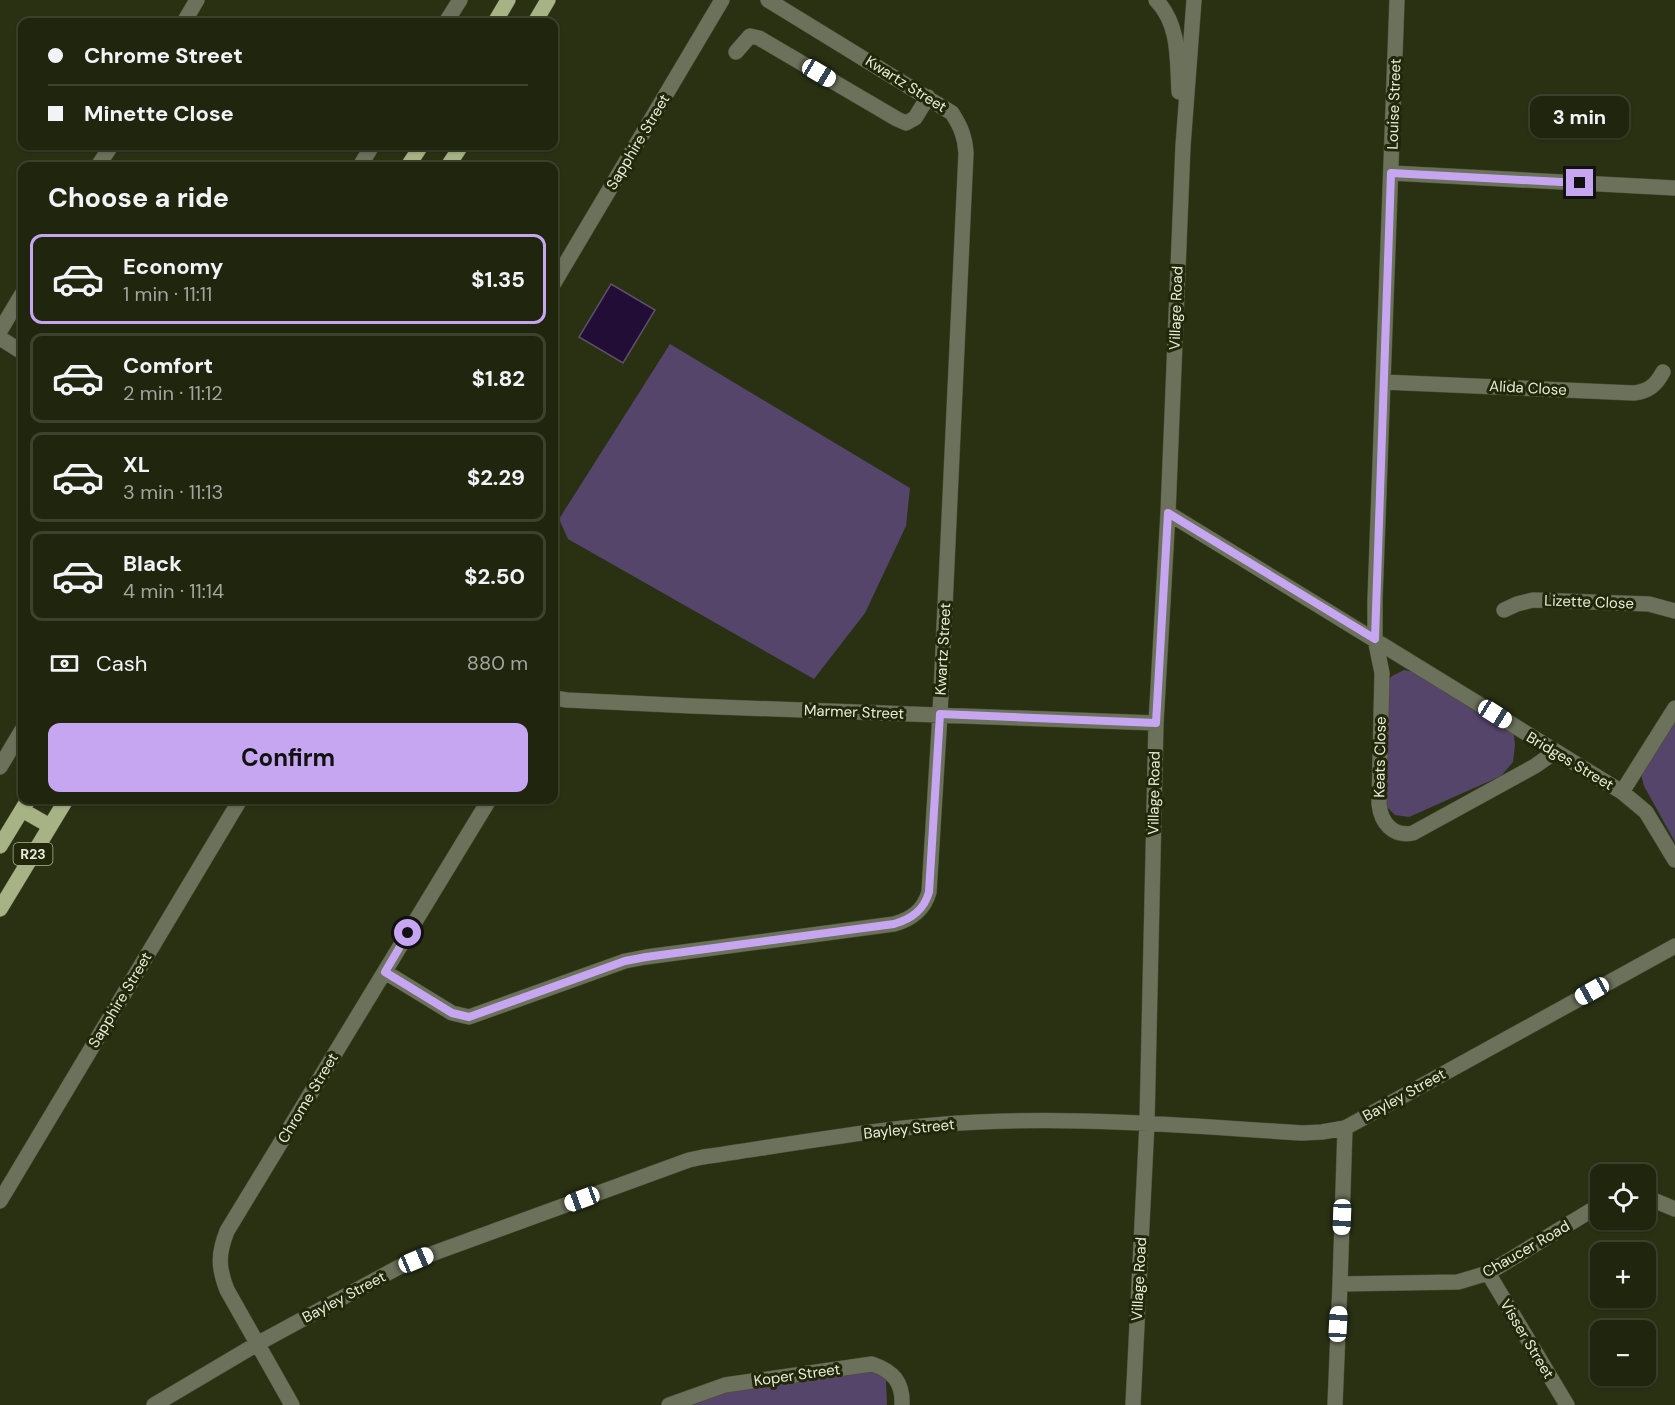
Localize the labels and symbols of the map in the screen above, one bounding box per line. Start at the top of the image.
street label: Kwartz Street [861,51,951,117]
car [799,56,839,90]
street label: Louise Street [1382,58,1406,150]
street label: Sapphire Street [602,90,674,194]
callout: 3 min [1530,96,1630,138]
route end [1566,169,1593,196]
street label: Village Road [1165,266,1187,350]
street label: Alida Close [1489,376,1567,400]
street label: Lizette Close [1544,590,1634,614]
street label: Kwartz Street [931,602,955,696]
car [1475,697,1515,731]
street label: Marmer Street [804,700,905,724]
street label: Keats Close [1369,716,1391,798]
street label: Bridges Street [1523,727,1617,795]
street label: Village Road [1143,751,1165,835]
road number: R23 [14,843,52,865]
route start [394,919,421,946]
street label: Sapphire Street [84,948,156,1052]
car [1572,974,1612,1008]
street label: Chrome Street [273,1049,343,1147]
street label: Bayley Street [1359,1064,1449,1126]
street label: Bayley Street [862,1114,956,1144]
car [562,1184,602,1214]
car [1332,1199,1352,1235]
street label: Chaucer Road [1479,1216,1573,1282]
street label: Village Road [1127,1237,1151,1321]
car [396,1245,436,1275]
street label: Bayley Street [299,1267,389,1327]
street label: Visser Street [1495,1296,1559,1383]
car [1328,1306,1348,1342]
street label: Koper Street [752,1359,842,1391]

